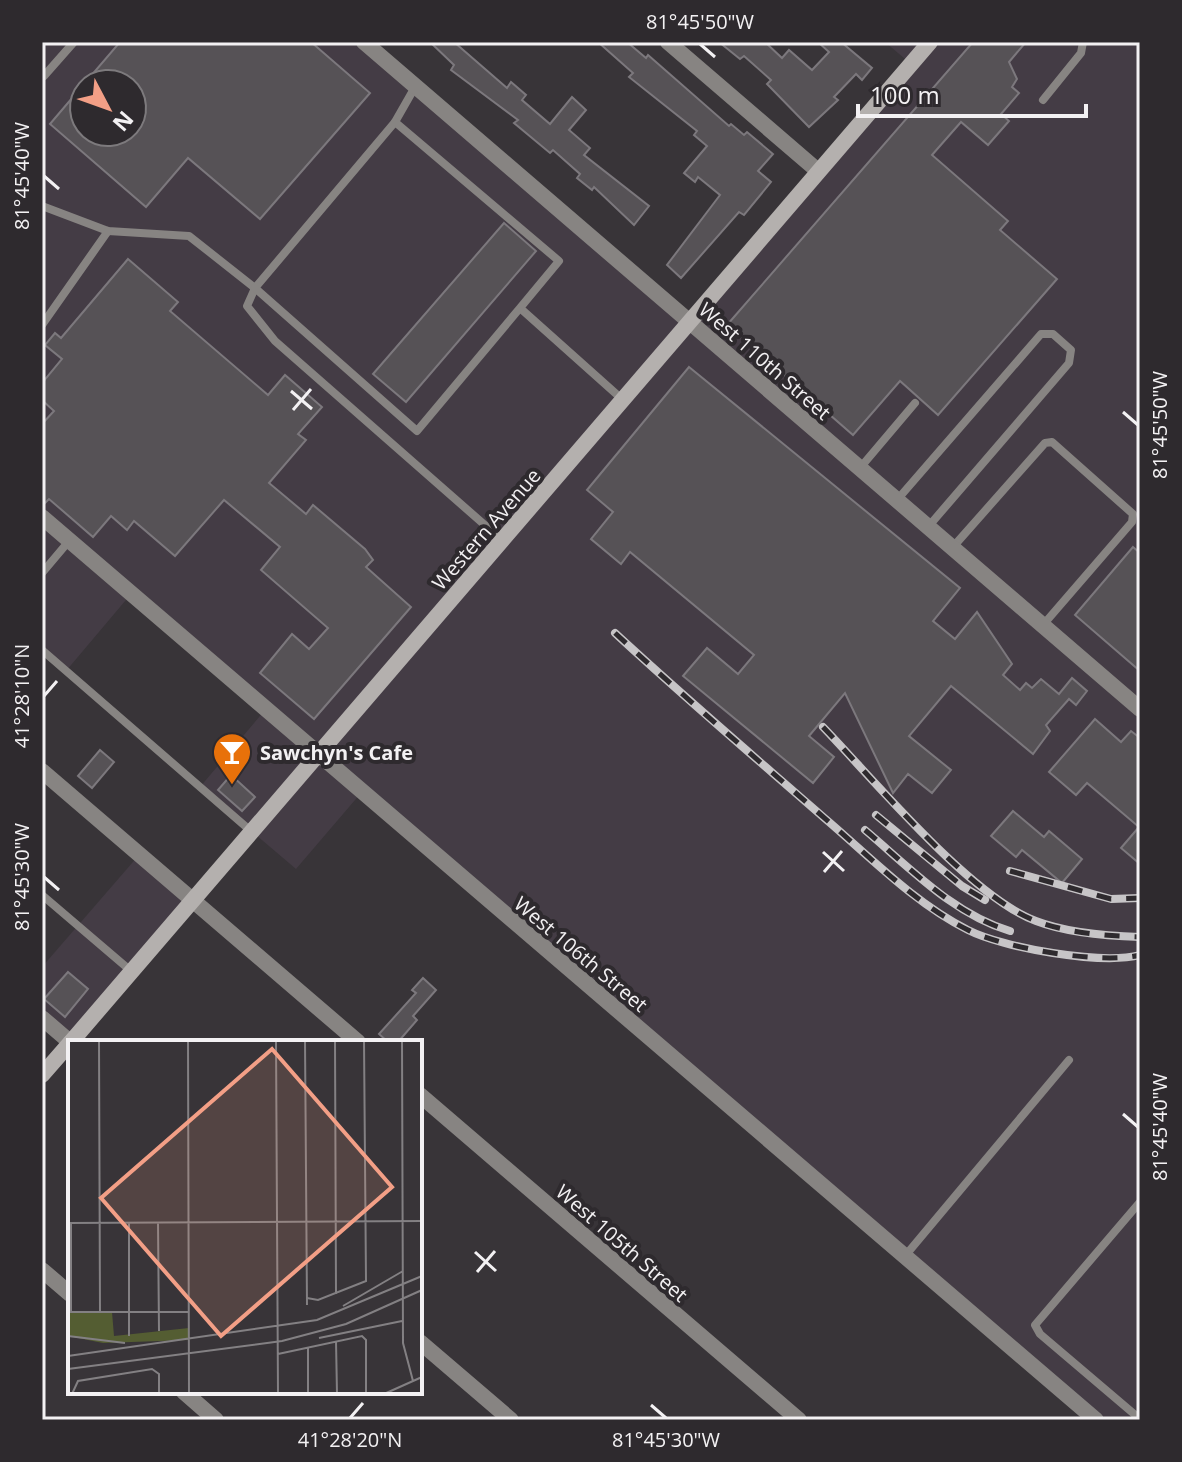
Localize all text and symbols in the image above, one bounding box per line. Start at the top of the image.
text: 81°45'50"W [646,8,755,35]
north arrow [68,68,148,148]
scale bar [858,68,1086,118]
text: 100 m [870,78,940,111]
text: N [107,105,141,138]
text: 81°45'40"W [8,121,35,230]
street label: West 110th Street [693,296,837,426]
text: 81°45'50"W [1146,370,1173,479]
street label: Western Avenue [426,462,546,596]
text: 41°28'10"N [8,644,35,748]
bar icon: Sawchyn's Cafe [211,731,253,786]
place label: Sawchyn's Cafe [260,739,413,766]
text: 81°45'30"W [8,822,35,931]
street label: West 106th Street [509,890,653,1018]
inset map [68,1040,422,1394]
text: 81°45'40"W [1146,1072,1173,1181]
street label: West 105th Street [550,1178,694,1308]
text: 41°28'20"N [298,1426,402,1453]
text: 81°45'30"W [612,1426,721,1453]

